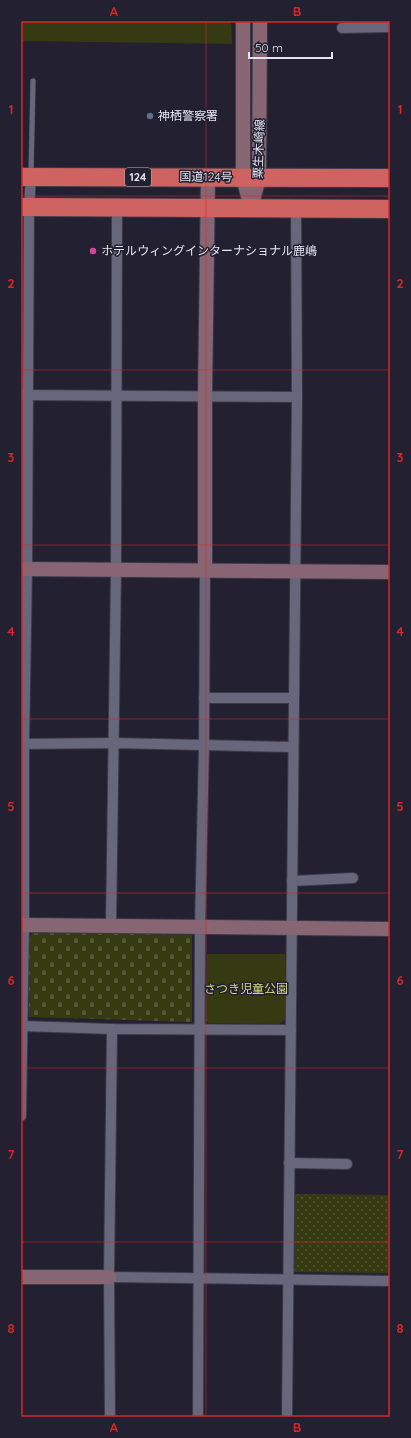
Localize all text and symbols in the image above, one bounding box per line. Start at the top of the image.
text: A [110,3,119,19]
text: B [293,3,301,19]
scale bar [249,34,332,60]
text: 50 m [255,40,283,55]
text: 1 [8,101,14,117]
text: 1 [397,101,403,117]
place label: 神栖警察署 [158,108,218,123]
marker: 神栖警察署 [145,111,155,121]
street label: 粟生木崎線 [250,119,267,179]
road number: 124 [125,168,151,186]
street label: 国道124号 [179,169,233,184]
place label: ホテルウィングインターナショナル鹿嶋 [101,243,317,258]
marker: ホテルウィングインターナショナル鹿嶋 [88,246,98,256]
text: 2 [7,275,15,291]
text: 2 [396,275,404,291]
text: 3 [8,449,15,465]
text: 3 [397,449,404,465]
text: 4 [7,623,15,639]
text: 4 [396,623,404,639]
text: 5 [7,798,15,814]
text: 5 [396,798,404,814]
text: 6 [7,972,15,988]
text: 6 [396,972,404,988]
park label: さつき児童公園 [204,981,288,996]
text: 7 [7,1146,15,1162]
text: 7 [396,1146,404,1162]
text: 8 [7,1320,15,1336]
text: 8 [396,1320,404,1336]
text: A [110,1419,119,1435]
text: B [293,1419,301,1435]

